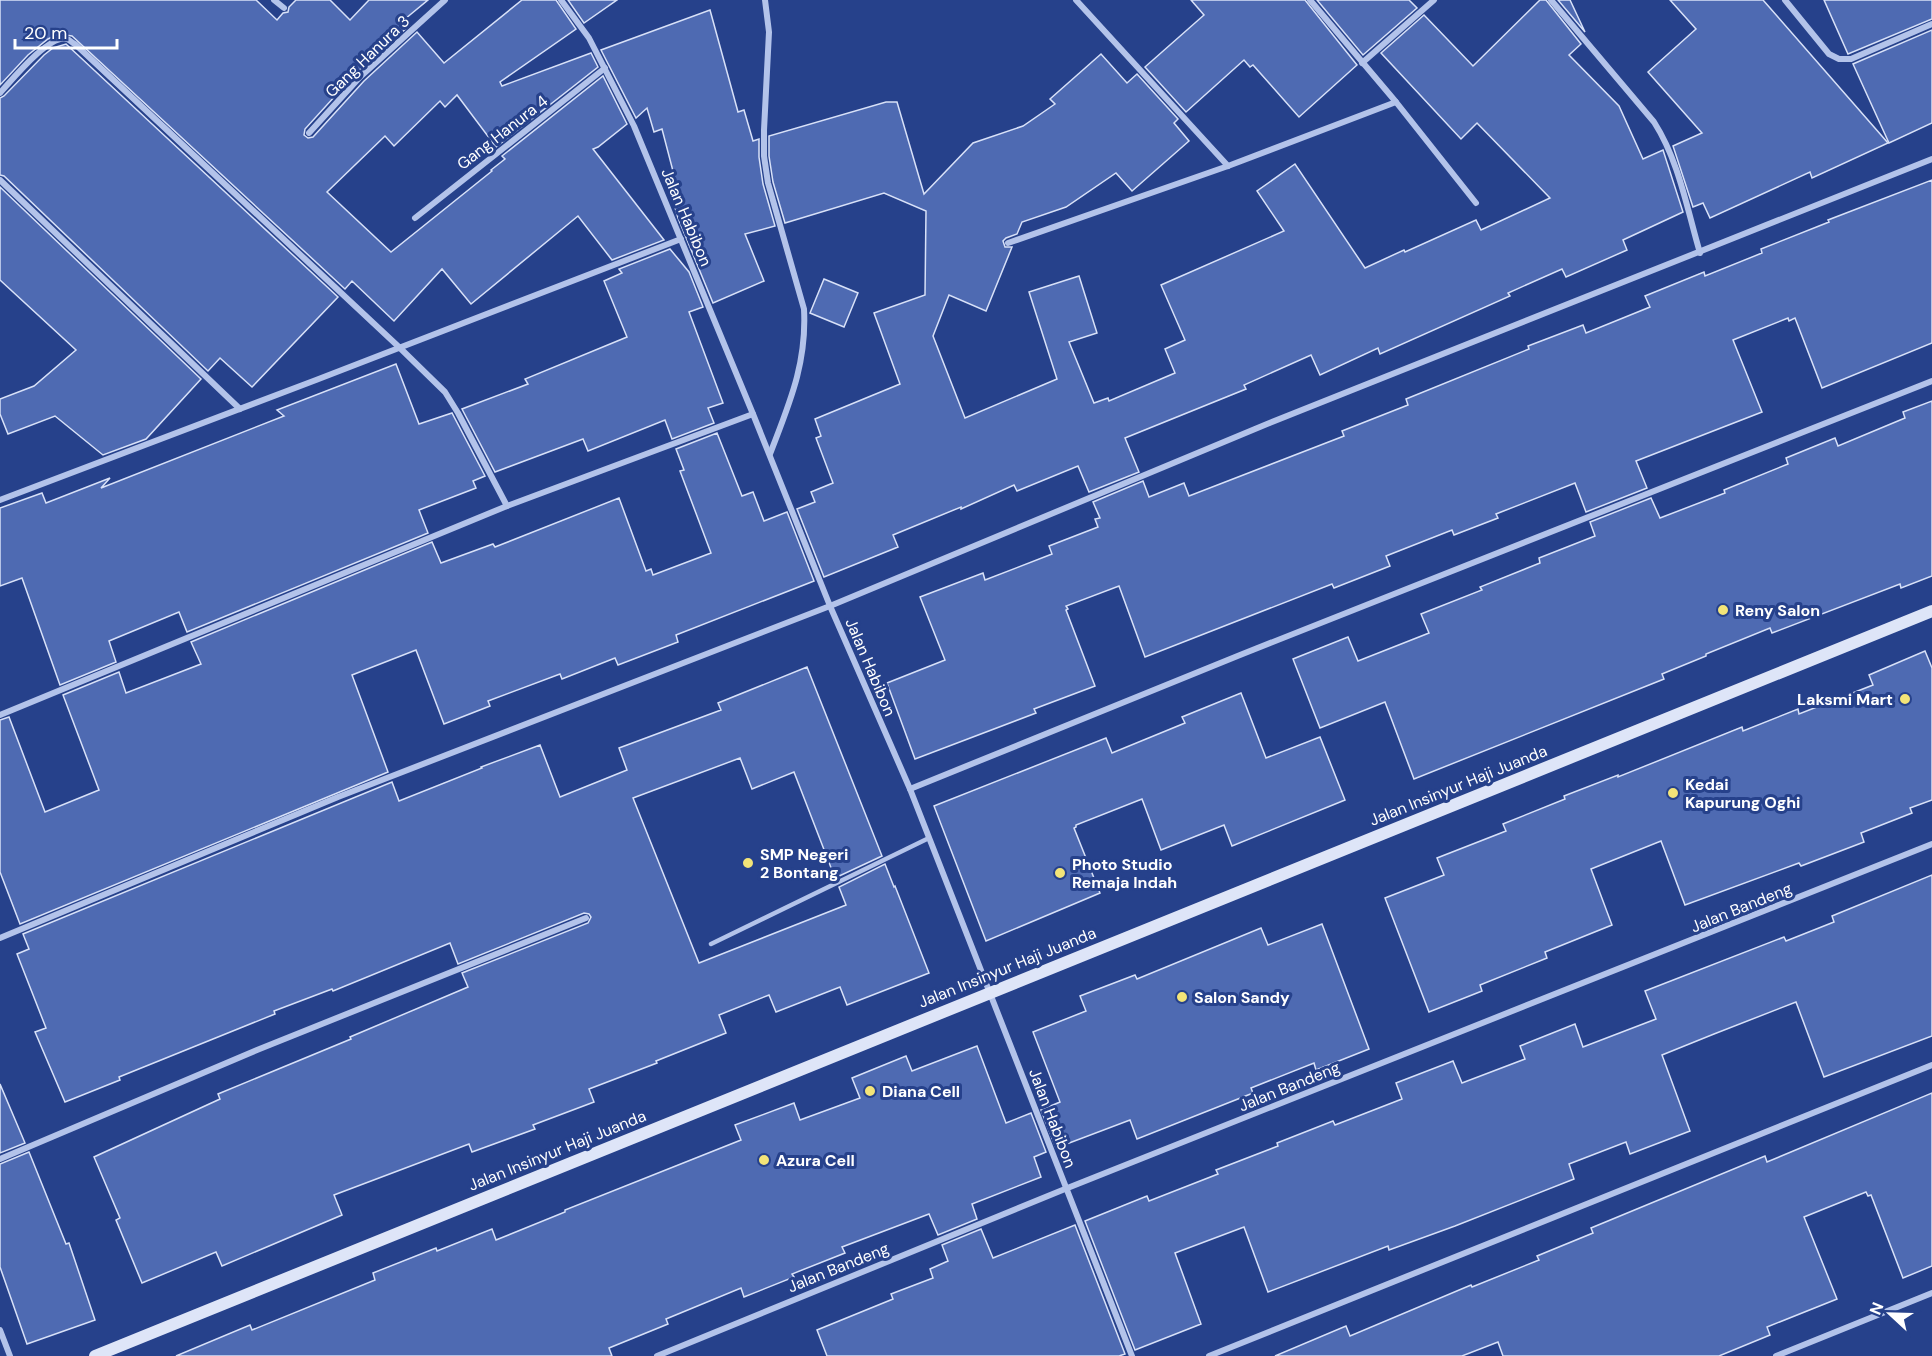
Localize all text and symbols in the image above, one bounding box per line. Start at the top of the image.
street label: Gang Hanura 3 [321,11,414,102]
scale bar [15,12,117,50]
text: 20 m [24,21,67,45]
street label: Gang Hanura 4 [453,90,552,174]
street label: Jalan Habibon [656,165,717,269]
place label: Reny Salon [1735,600,1820,621]
marker: Reny Salon [1716,603,1730,617]
street label: Jalan Habibon [840,615,901,719]
place label: Laksmi Mart [1797,689,1893,710]
marker: Laksmi Mart [1898,692,1912,706]
street label: Jalan Insinyur Haji Juanda [1366,740,1550,831]
place label: Kedai Kapurung Oghi [1685,774,1801,813]
marker: Kedai Kapurung Oghi [1666,786,1680,800]
place label: SMP Negeri 2 Bontang [760,844,848,883]
place label: Photo Studio Remaja Indah [1072,854,1177,893]
marker: SMP Negeri 2 Bontang [741,856,755,870]
marker: Photo Studio Remaja Indah [1053,866,1067,880]
street label: Jalan Bandeng [1688,878,1795,937]
street label: Jalan Insinyur Haji Juanda [915,922,1099,1013]
place label: Salon Sandy [1194,987,1290,1008]
marker: Salon Sandy [1175,990,1189,1004]
street label: Jalan Bandeng [1236,1057,1343,1116]
street label: Jalan Habibon [1024,1066,1081,1171]
place label: Diana Cell [882,1081,960,1102]
marker: Diana Cell [863,1084,877,1098]
street label: Jalan Insinyur Haji Juanda [465,1105,649,1196]
place label: Azura Cell [776,1150,855,1171]
marker: Azura Cell [757,1153,771,1167]
street label: Jalan Bandeng [785,1238,892,1297]
north arrow [1860,1284,1920,1344]
text: N [1865,1299,1888,1318]

